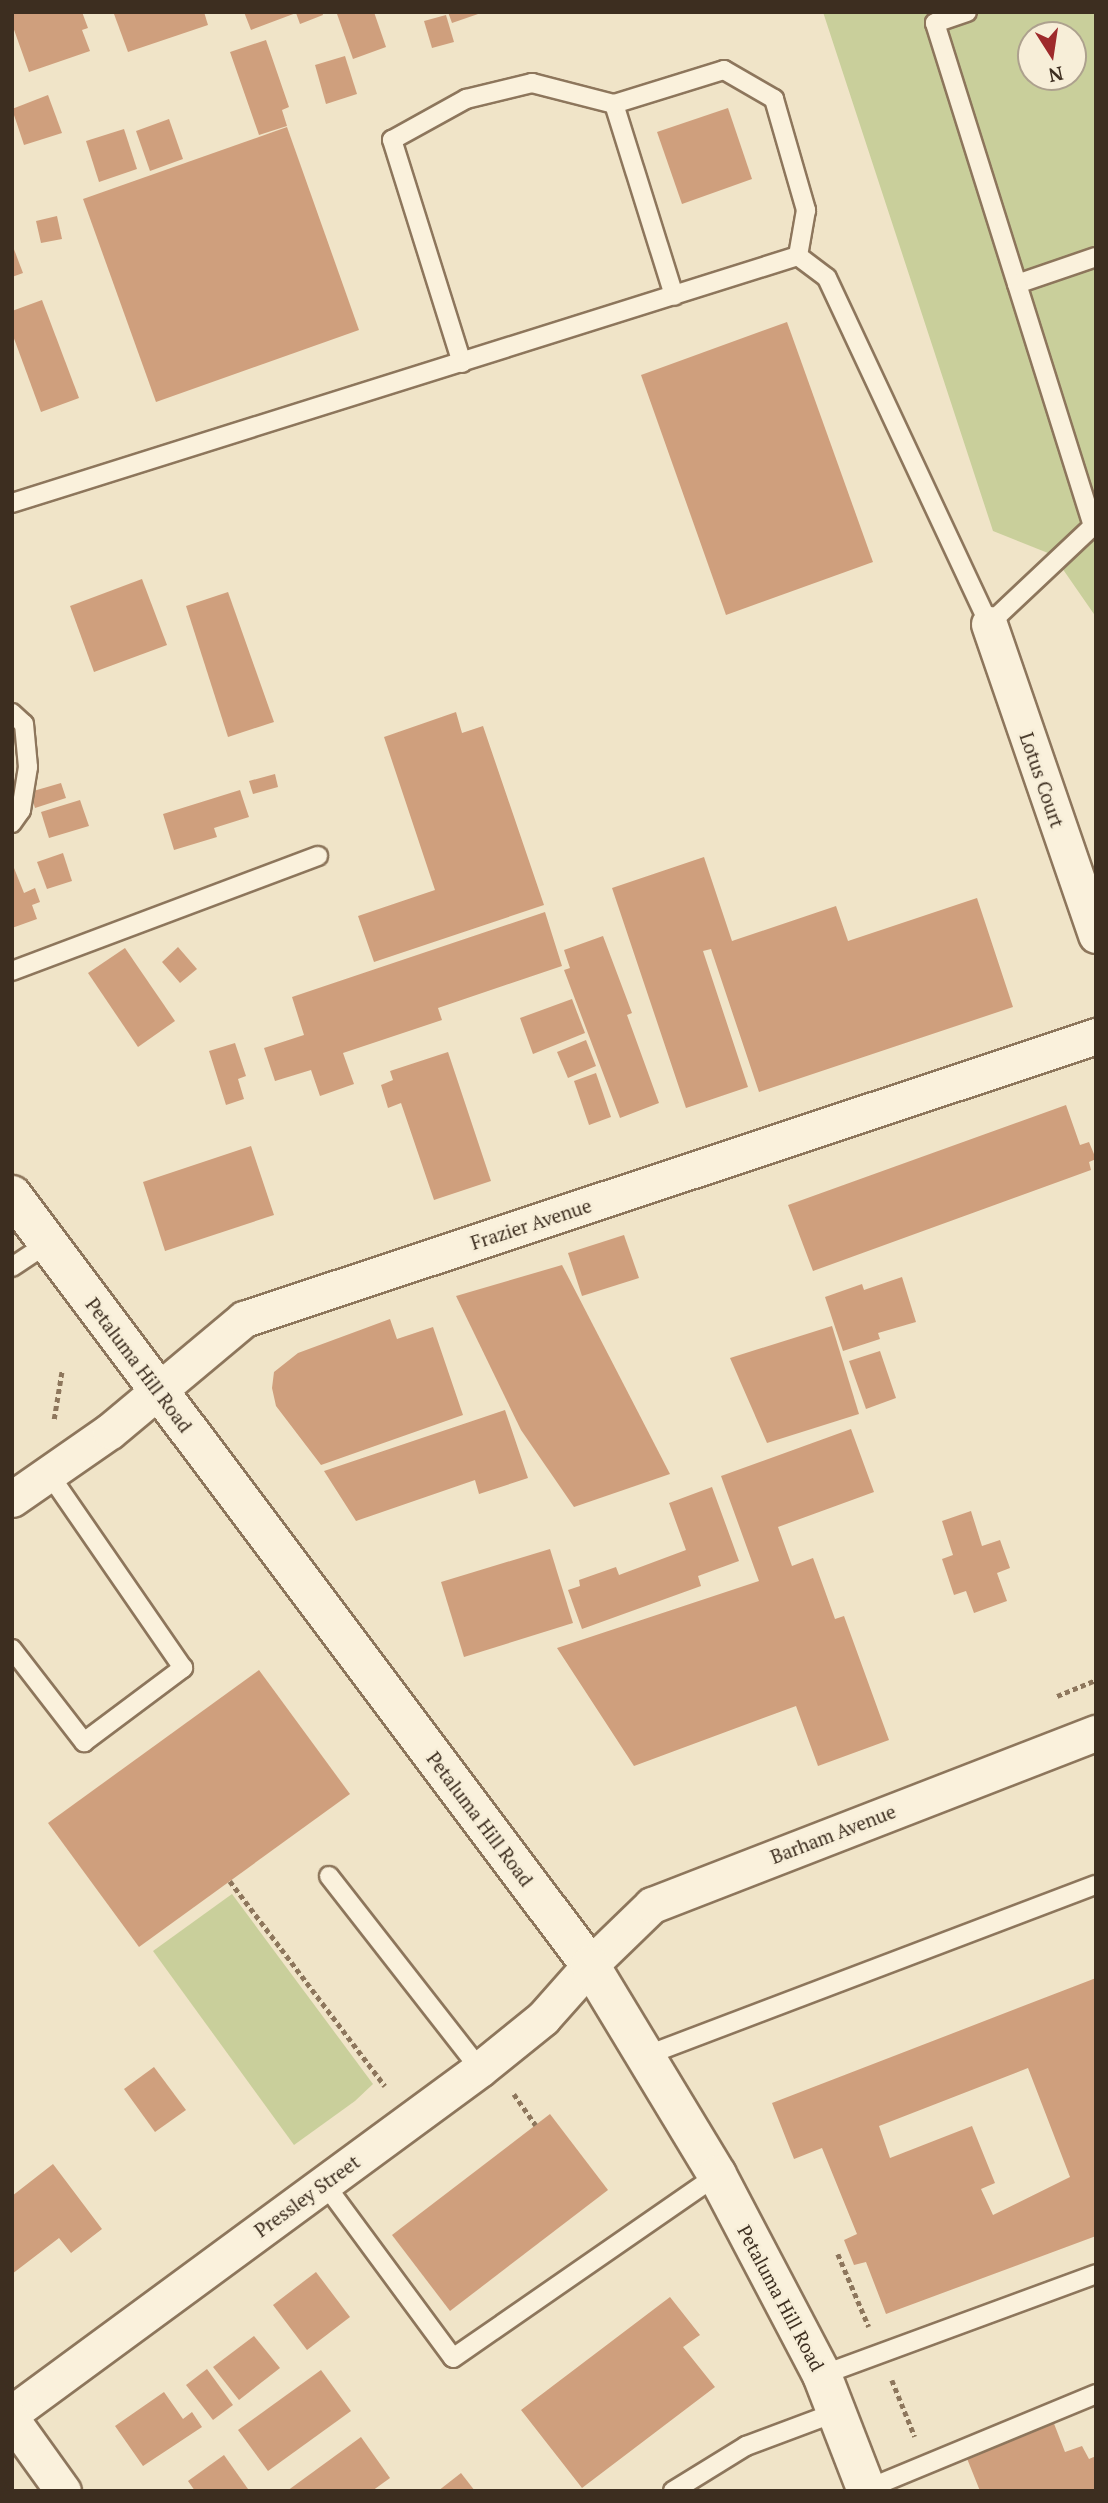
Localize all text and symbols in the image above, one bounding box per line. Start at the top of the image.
north arrow [1017,21,1087,91]
text: N [1046,61,1066,89]
street label: Lotus Court [1015,729,1069,831]
street label: Frazier Avenue [468,1194,594,1254]
street label: Petaluma Hill Road [81,1293,197,1437]
street label: Petaluma Hill Road [422,1747,538,1891]
street label: Barham Avenue [767,1800,899,1868]
street label: Pressley Street [250,2150,364,2242]
street label: Petaluma Hill Road [733,2221,829,2375]

